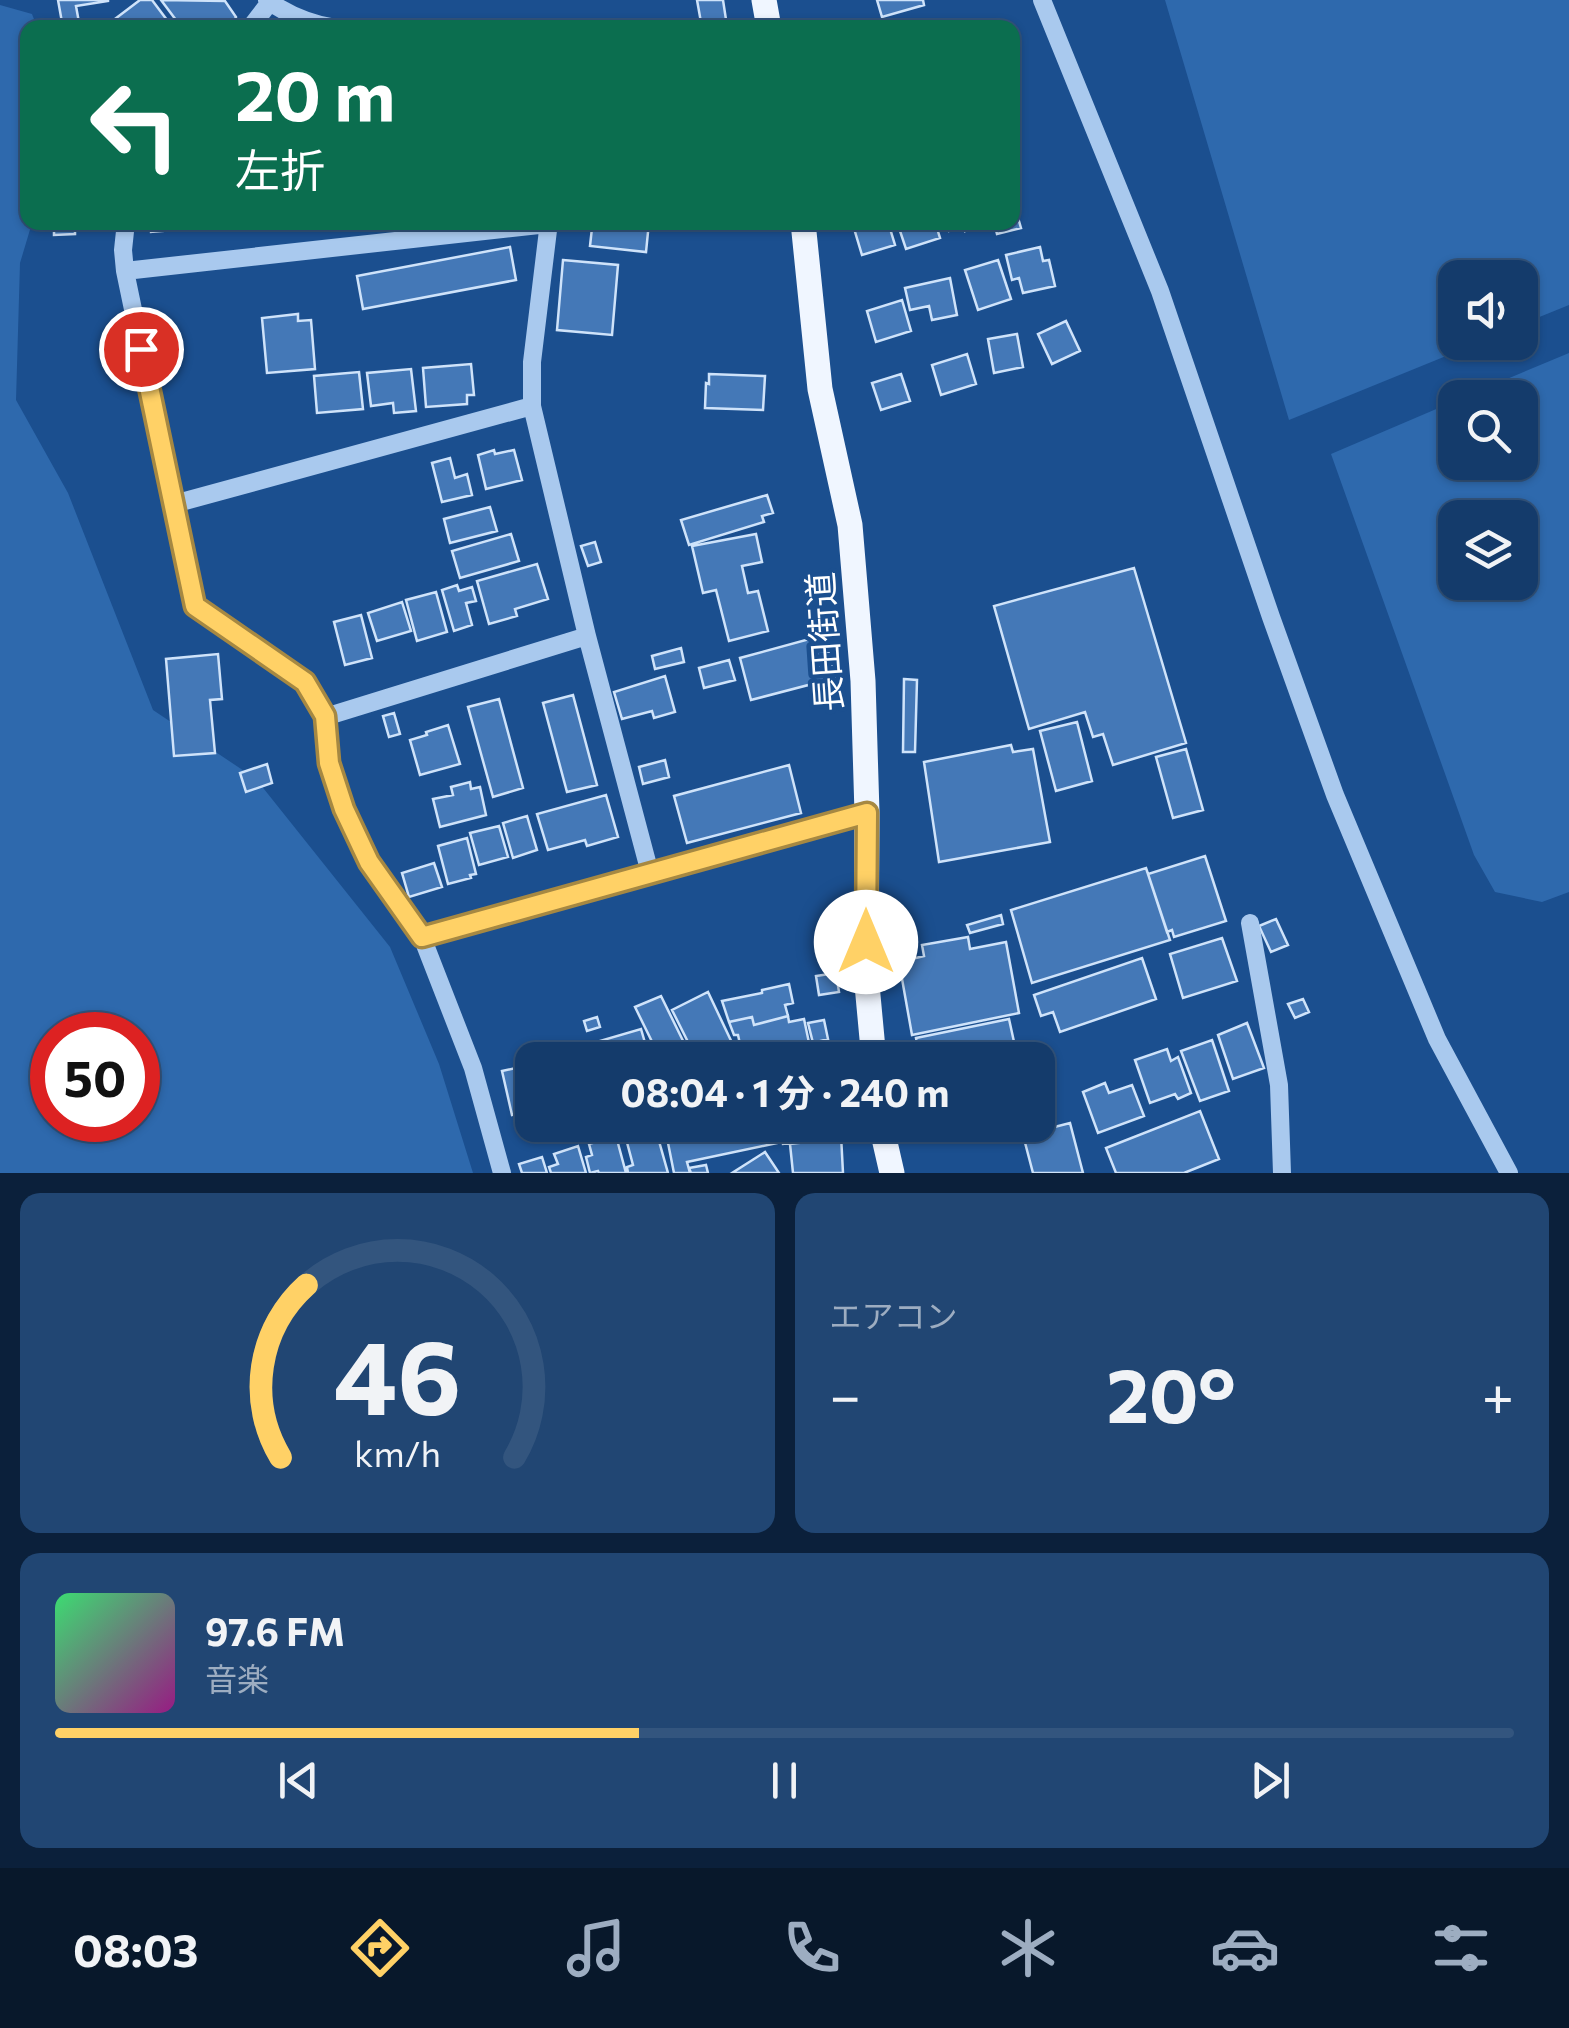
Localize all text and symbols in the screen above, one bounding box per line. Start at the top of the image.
text: 20 m [235,50,395,135]
icon: left [70,60,200,190]
text: 左折 [235,141,325,196]
map controls [1438,260,1538,600]
button: sound [1438,260,1538,360]
pin [99,307,184,392]
icon: arrive [114,322,169,377]
button: search [1438,380,1538,480]
button: layers [1438,500,1538,600]
street label: 長田街道 [797,571,849,713]
position arrow [814,890,918,994]
speed limit sign: 50 [30,1012,160,1142]
text: 08:04 · 1 分 · 240 m [620,1068,950,1115]
text: エアコン [830,1295,958,1335]
text: 46 [333,1309,461,1436]
text: 20° [1106,1347,1236,1438]
text: − [830,1360,861,1427]
text: + [1482,1360,1514,1427]
text: km/h [354,1431,441,1474]
text: 97.6 FM [205,1607,345,1654]
text: 音楽 [205,1658,269,1698]
icon: previous [271,1753,326,1808]
icon: pause [757,1753,812,1808]
icon: next [1243,1753,1298,1808]
icon: directions [345,1913,415,1983]
icon: music [561,1913,631,1983]
icon: phone [777,1913,847,1983]
icon: climate [993,1913,1063,1983]
icon: car [1210,1913,1280,1983]
icon: filters [1426,1913,1496,1983]
text: 08:03 [73,1921,199,1976]

